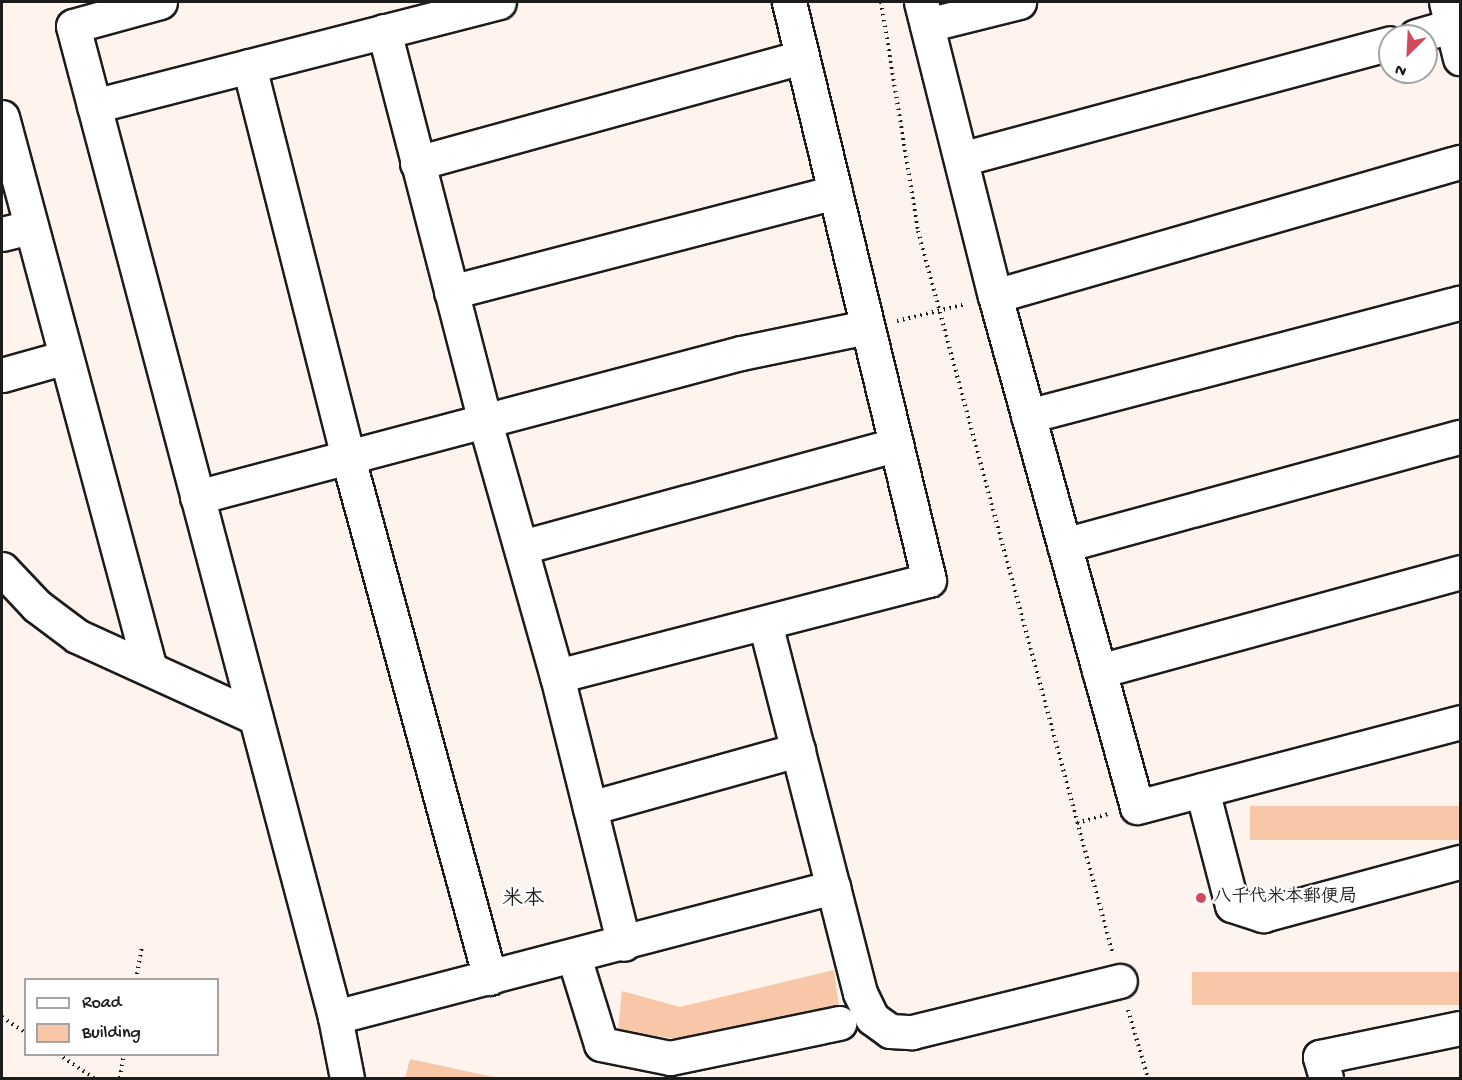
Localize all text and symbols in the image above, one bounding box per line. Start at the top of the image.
north arrow [1378,24,1438,84]
text: N [1393,58,1410,80]
place label: 八千代米本郵便局 [1213,887,1357,909]
district label: 米本 [502,888,544,914]
marker: 八千代米本郵便局 [1194,891,1208,905]
legend [24,978,219,1056]
text: Road [82,993,121,1014]
text: Building [82,1023,141,1044]

